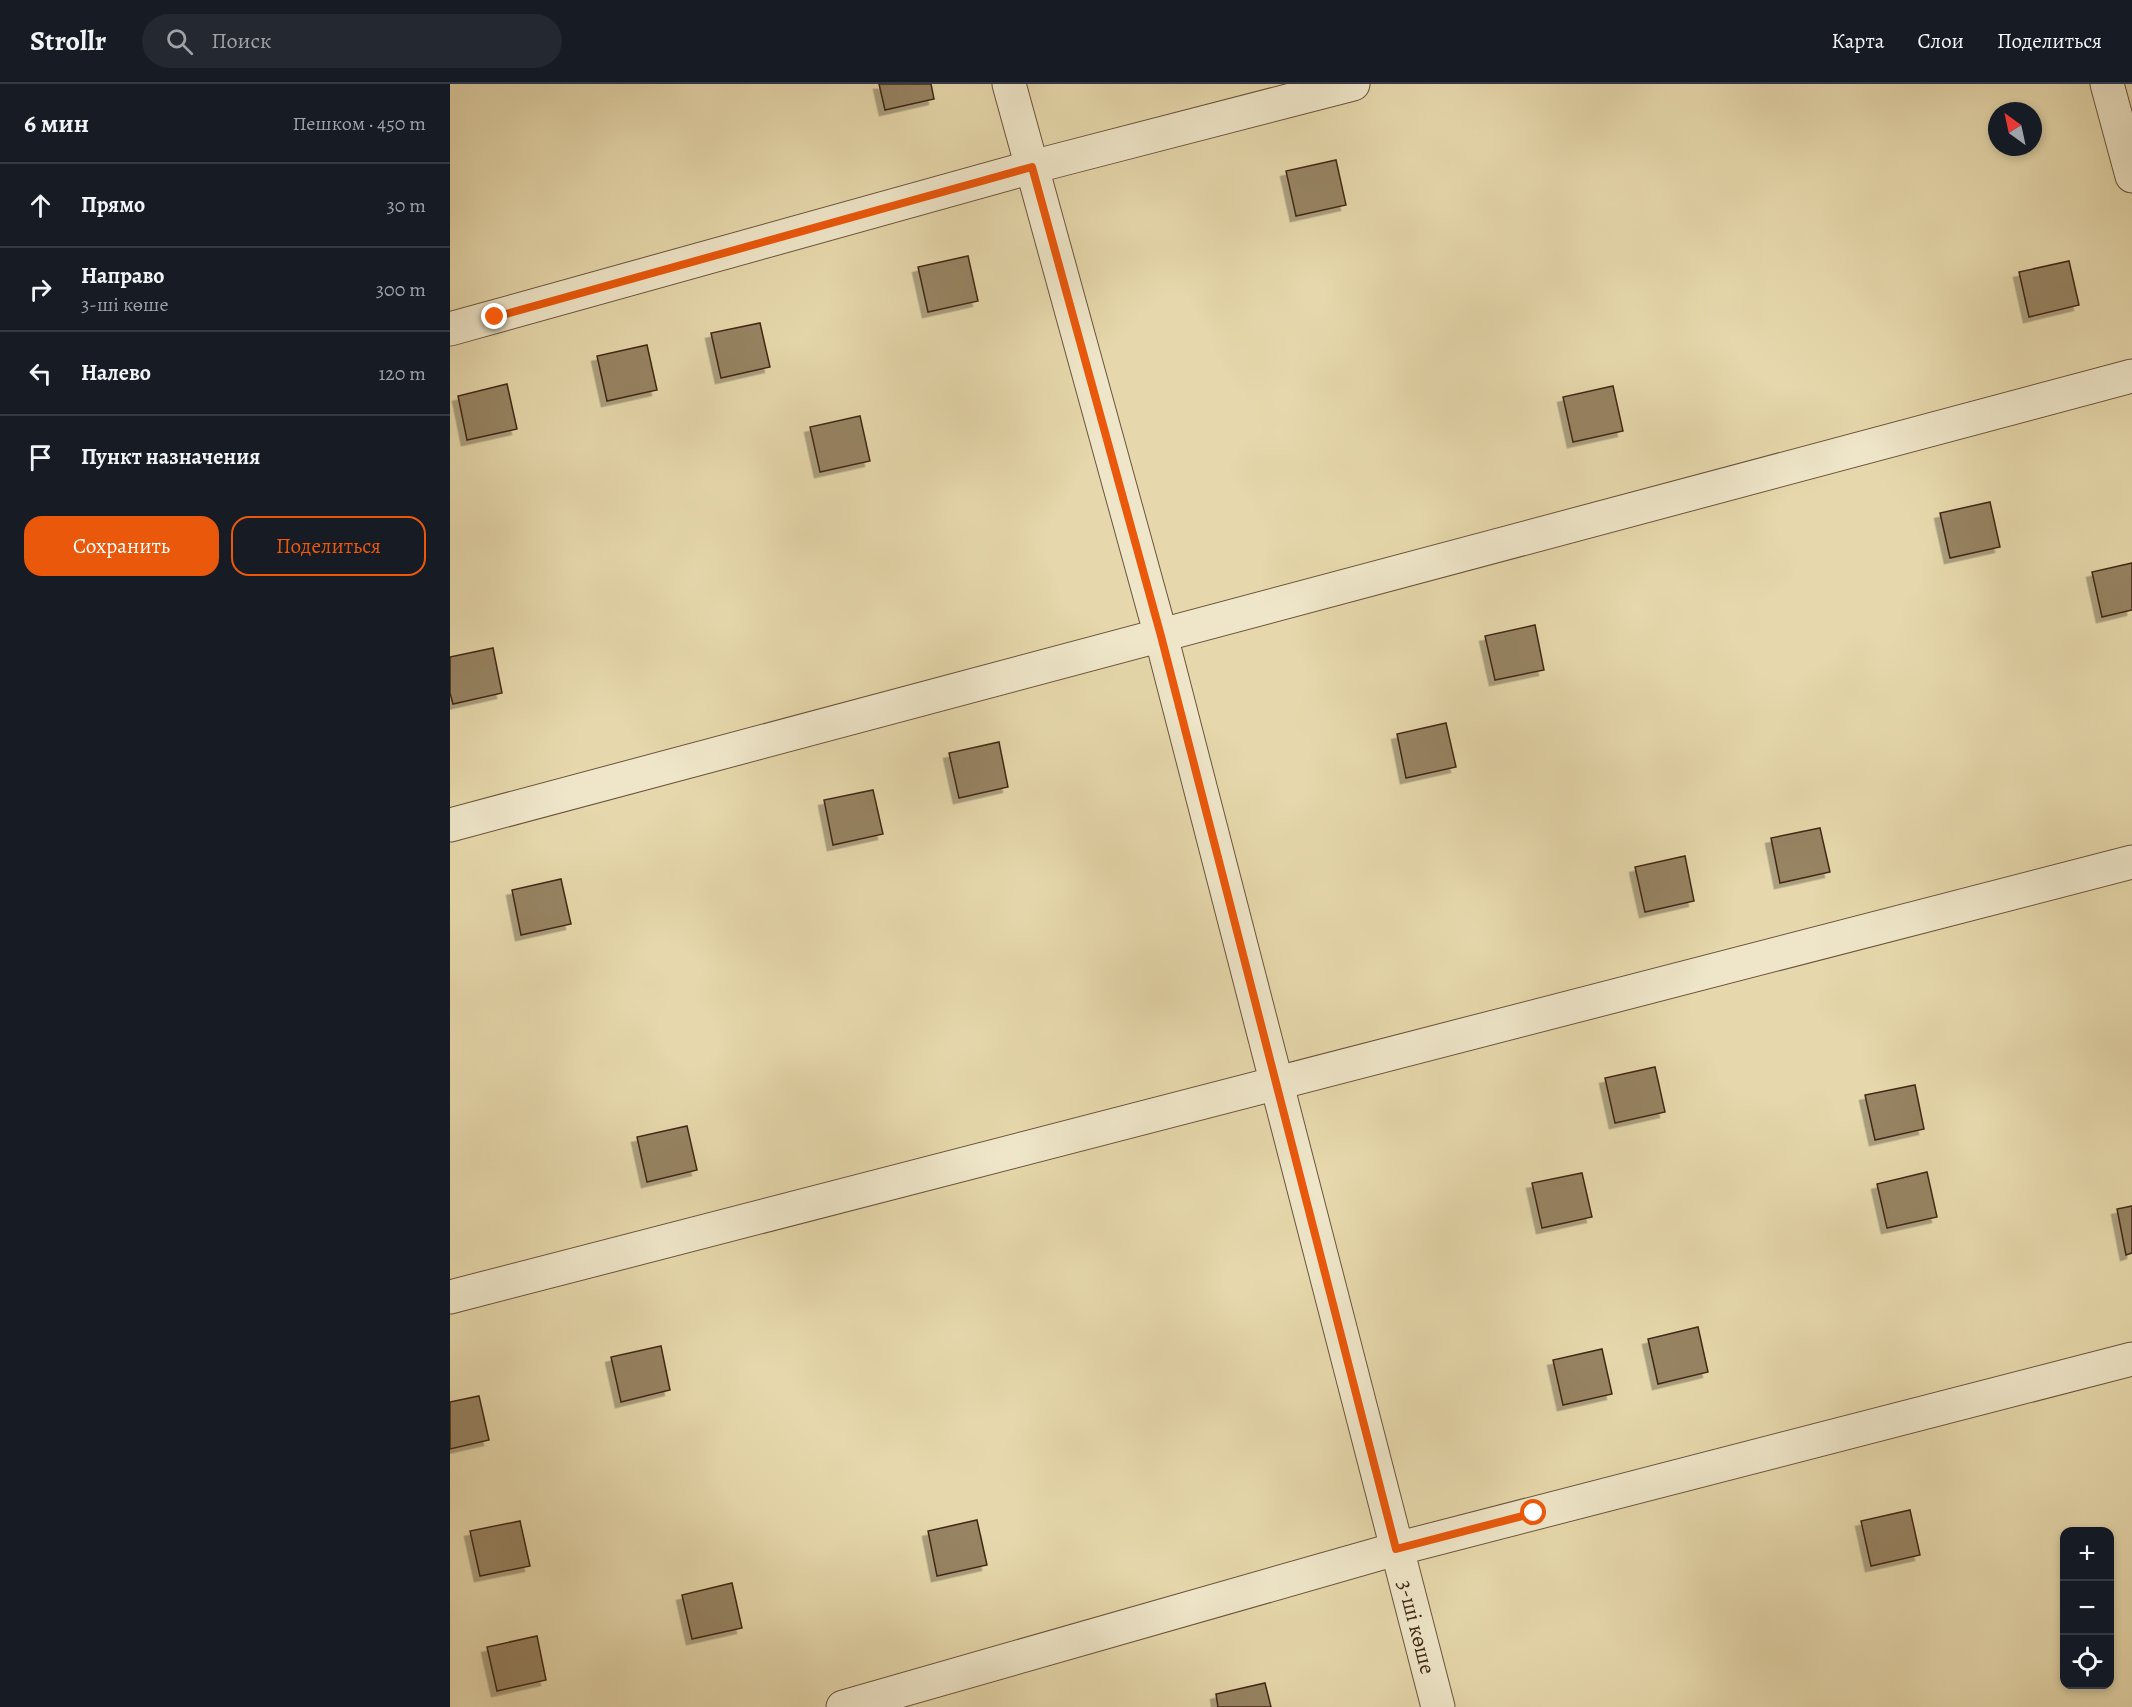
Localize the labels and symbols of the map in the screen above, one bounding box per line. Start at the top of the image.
north arrow [1988,102,2042,156]
route end [481,303,507,329]
route start [1520,1499,1546,1525]
street label: 3-ші көше [1390,1577,1443,1678]

